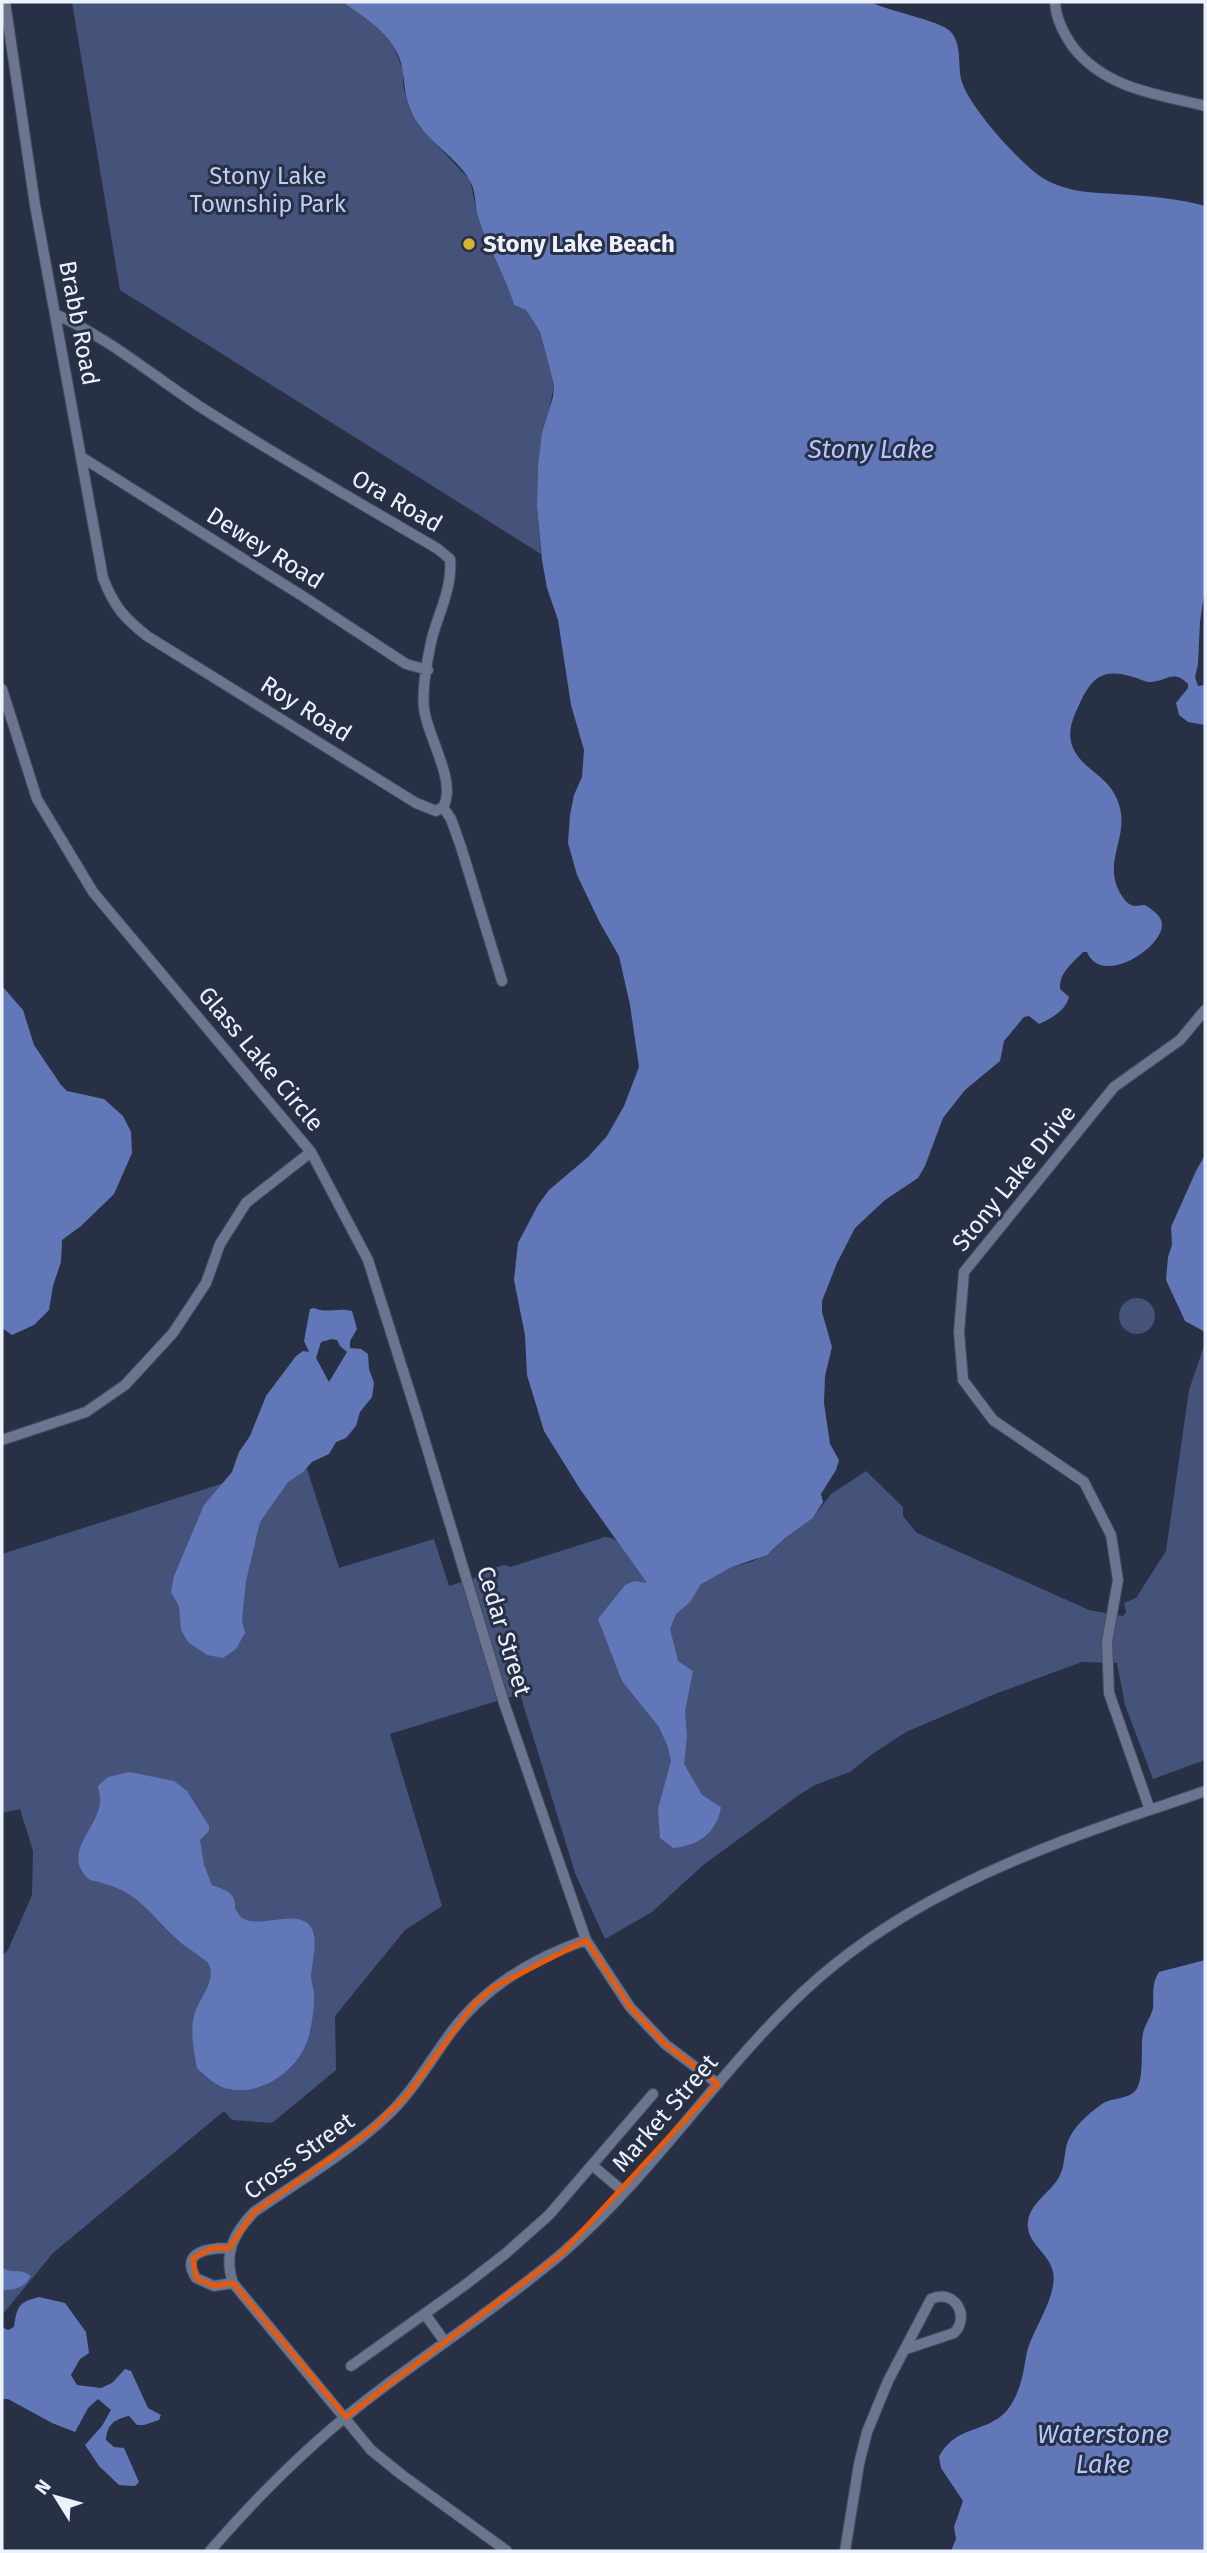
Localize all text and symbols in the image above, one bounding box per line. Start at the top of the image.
park label: Stony Lake Township Park [190,162,347,218]
place label: Stony Lake Beach [483,230,675,258]
marker: Stony Lake Beach [461,236,477,252]
street label: Brabb Road [53,258,105,388]
water label: Stony Lake [807,434,934,465]
street label: Ora Road [347,464,447,538]
street label: Dewey Road [202,501,328,595]
street label: Roy Road [256,670,356,748]
street label: Glass Lake Circle [192,981,330,1137]
street label: Stony Lake Drive [946,1099,1082,1257]
street label: Cedar Street [471,1563,537,1700]
street label: Market Street [606,2048,724,2177]
street label: Cross Street [238,2106,360,2205]
water label: Waterstone Lake [1037,2419,1169,2480]
north arrow [21,2462,91,2532]
text: N [30,2475,56,2499]

